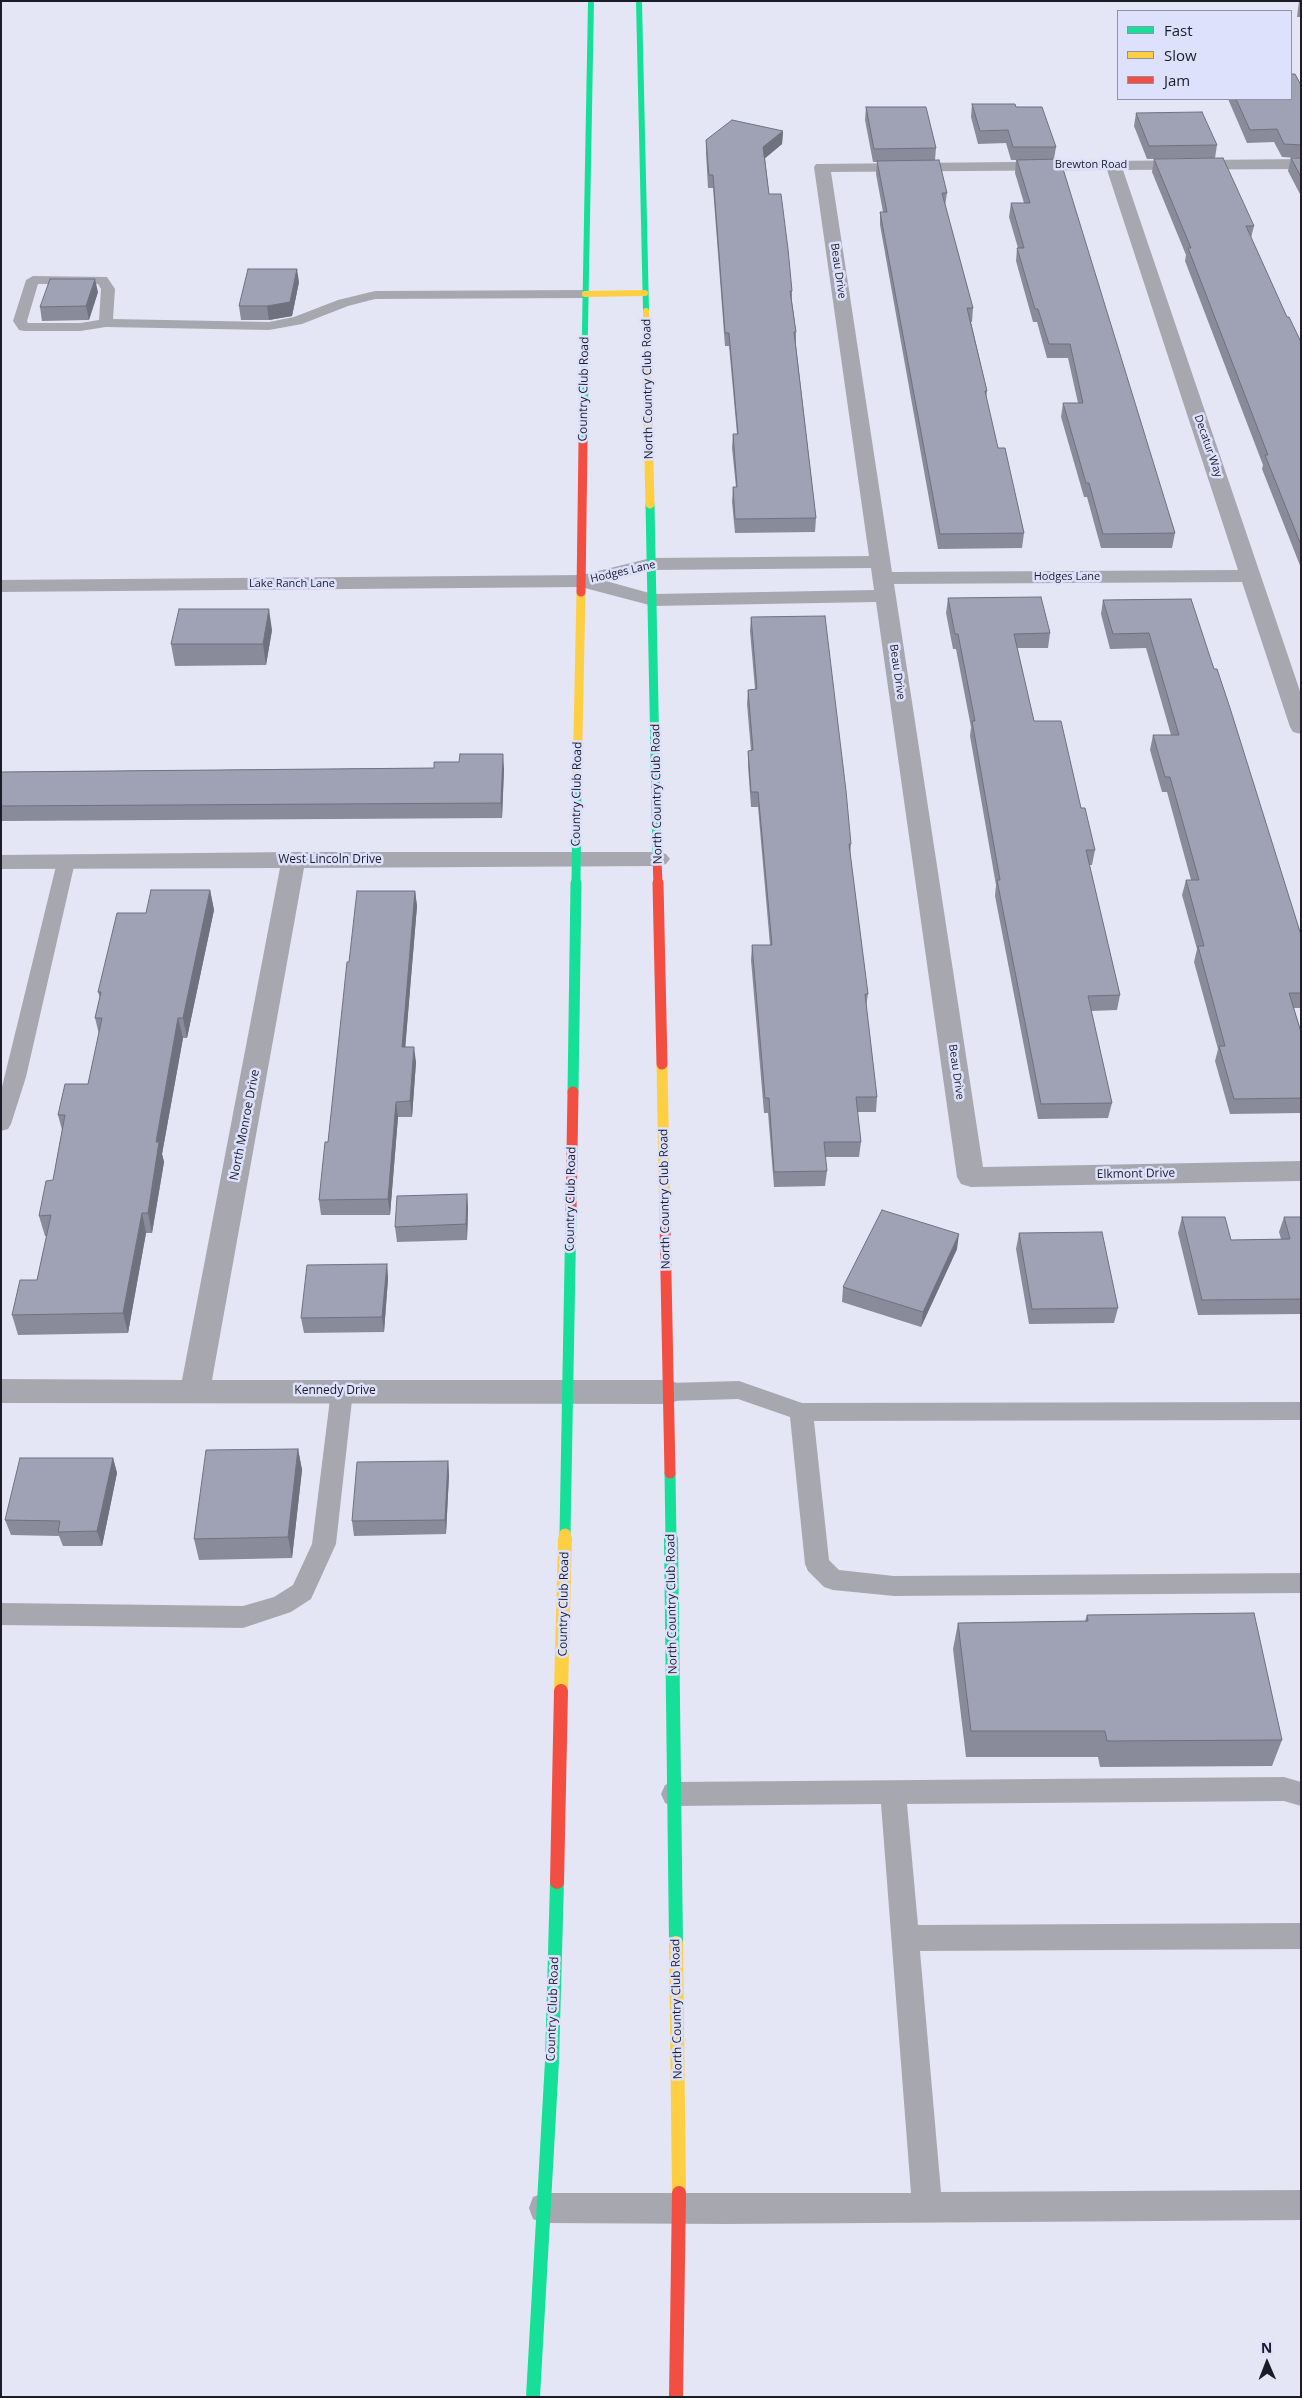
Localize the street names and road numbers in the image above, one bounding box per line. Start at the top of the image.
street label: Brewton Road [1055,158,1127,172]
street label: Beau Drive [828,242,848,300]
street label: North Country Club Road [640,319,656,459]
street label: Country Club Road [576,336,592,442]
street label: Decatur Way [1191,413,1225,479]
street label: Hodges Lane [589,558,657,586]
street label: Hodges Lane [1034,570,1100,584]
street label: Lake Ranch Lane [249,577,335,591]
street label: Beau Drive [887,643,907,701]
street label: North Country Club Road [649,724,665,864]
street label: Country Club Road [569,741,585,847]
street label: West Lincoln Drive [278,853,382,867]
street label: Beau Drive [946,1043,966,1101]
street label: North Monroe Drive [227,1068,263,1182]
street label: North Country Club Road [657,1129,673,1269]
street label: Country Club Road [563,1146,579,1252]
street label: Elkmont Drive [1097,1166,1175,1182]
street label: Kennedy Drive [294,1384,376,1398]
street label: North Country Club Road [664,1534,680,1674]
street label: Country Club Road [556,1551,572,1657]
street label: North Country Club Road [669,1939,685,2079]
street label: Country Club Road [544,1956,562,2062]

